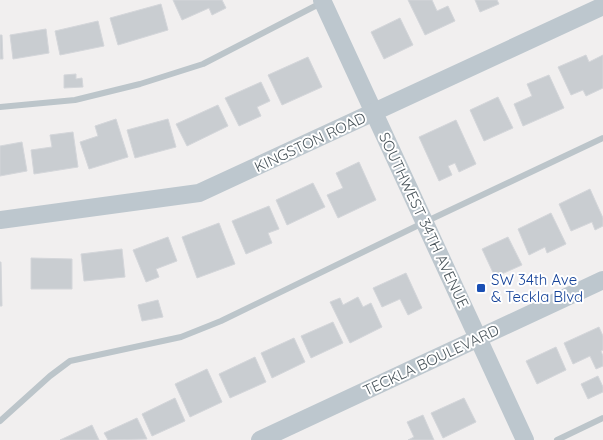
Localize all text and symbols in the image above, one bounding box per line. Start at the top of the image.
street label: KINGSTON ROAD [251,108,369,176]
street label: SOUTHWEST 34TH AVENUE [375,129,473,311]
place label: SW 34th Ave & Teckla Blvd [491,270,583,306]
marker: SW 34th Ave & Teckla Blvd [475,282,487,294]
street label: TECKLA BOULEVARD [360,320,502,400]

